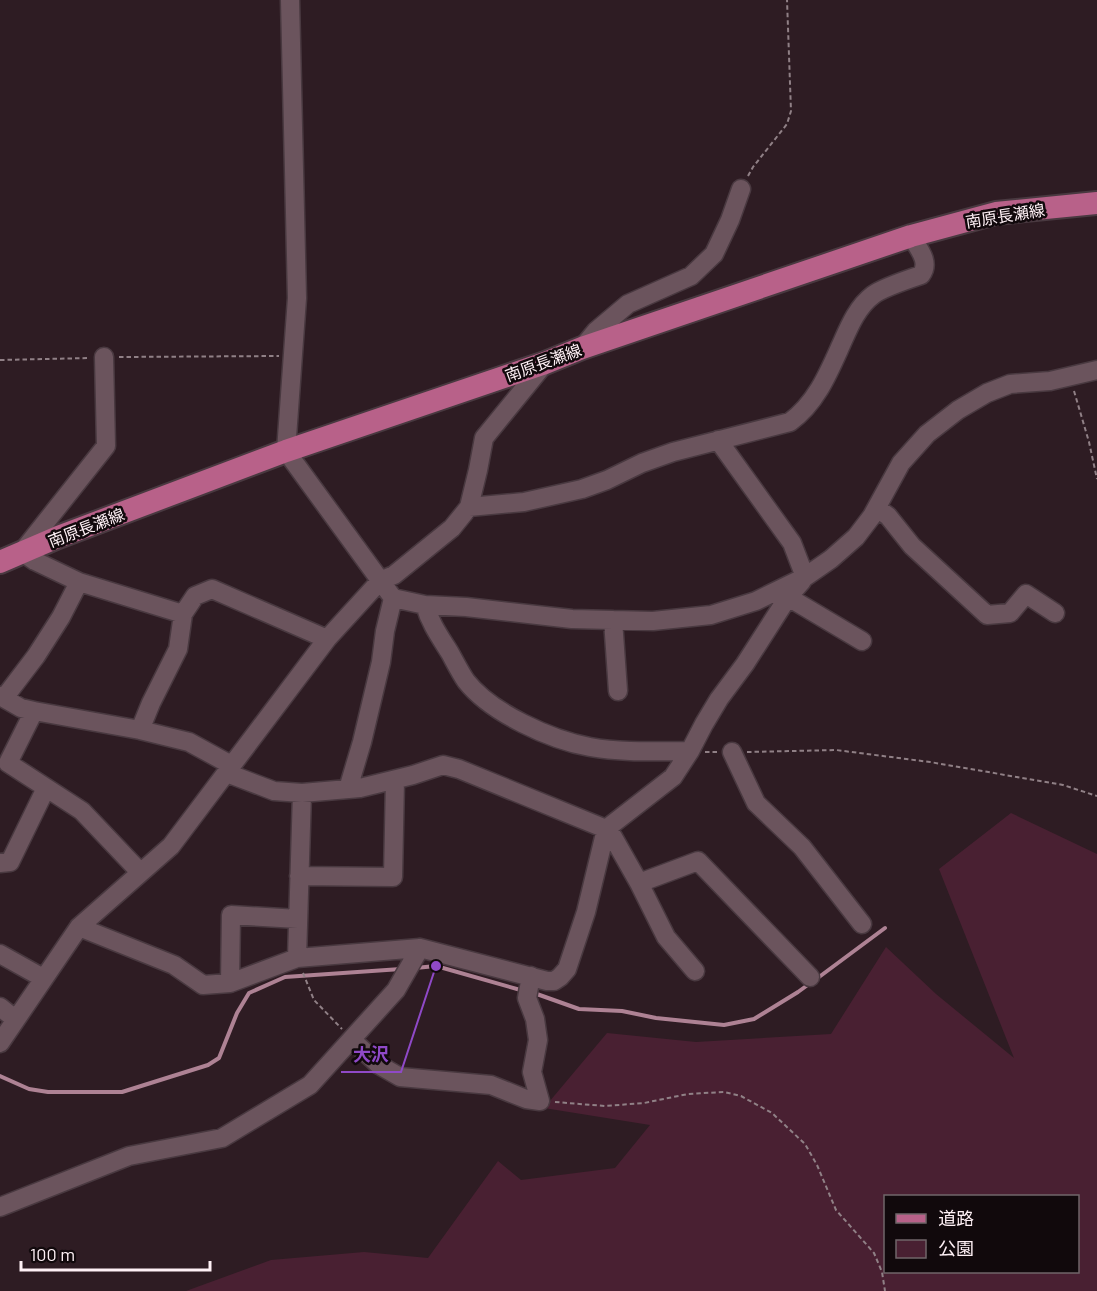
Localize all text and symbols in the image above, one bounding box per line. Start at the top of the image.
street label: 南原長瀬線 [964,199,1046,231]
street label: 南原長瀬線 [502,339,584,385]
street label: 南原長瀬線 [45,504,127,550]
callout: 大沢 [341,1036,401,1072]
text: 大沢 [353,1043,389,1065]
legend [884,1195,1079,1273]
text: 道路 [938,1207,974,1229]
scale bar [21,1234,210,1272]
text: 公園 [938,1237,974,1259]
text: 100 m [30,1243,75,1265]

